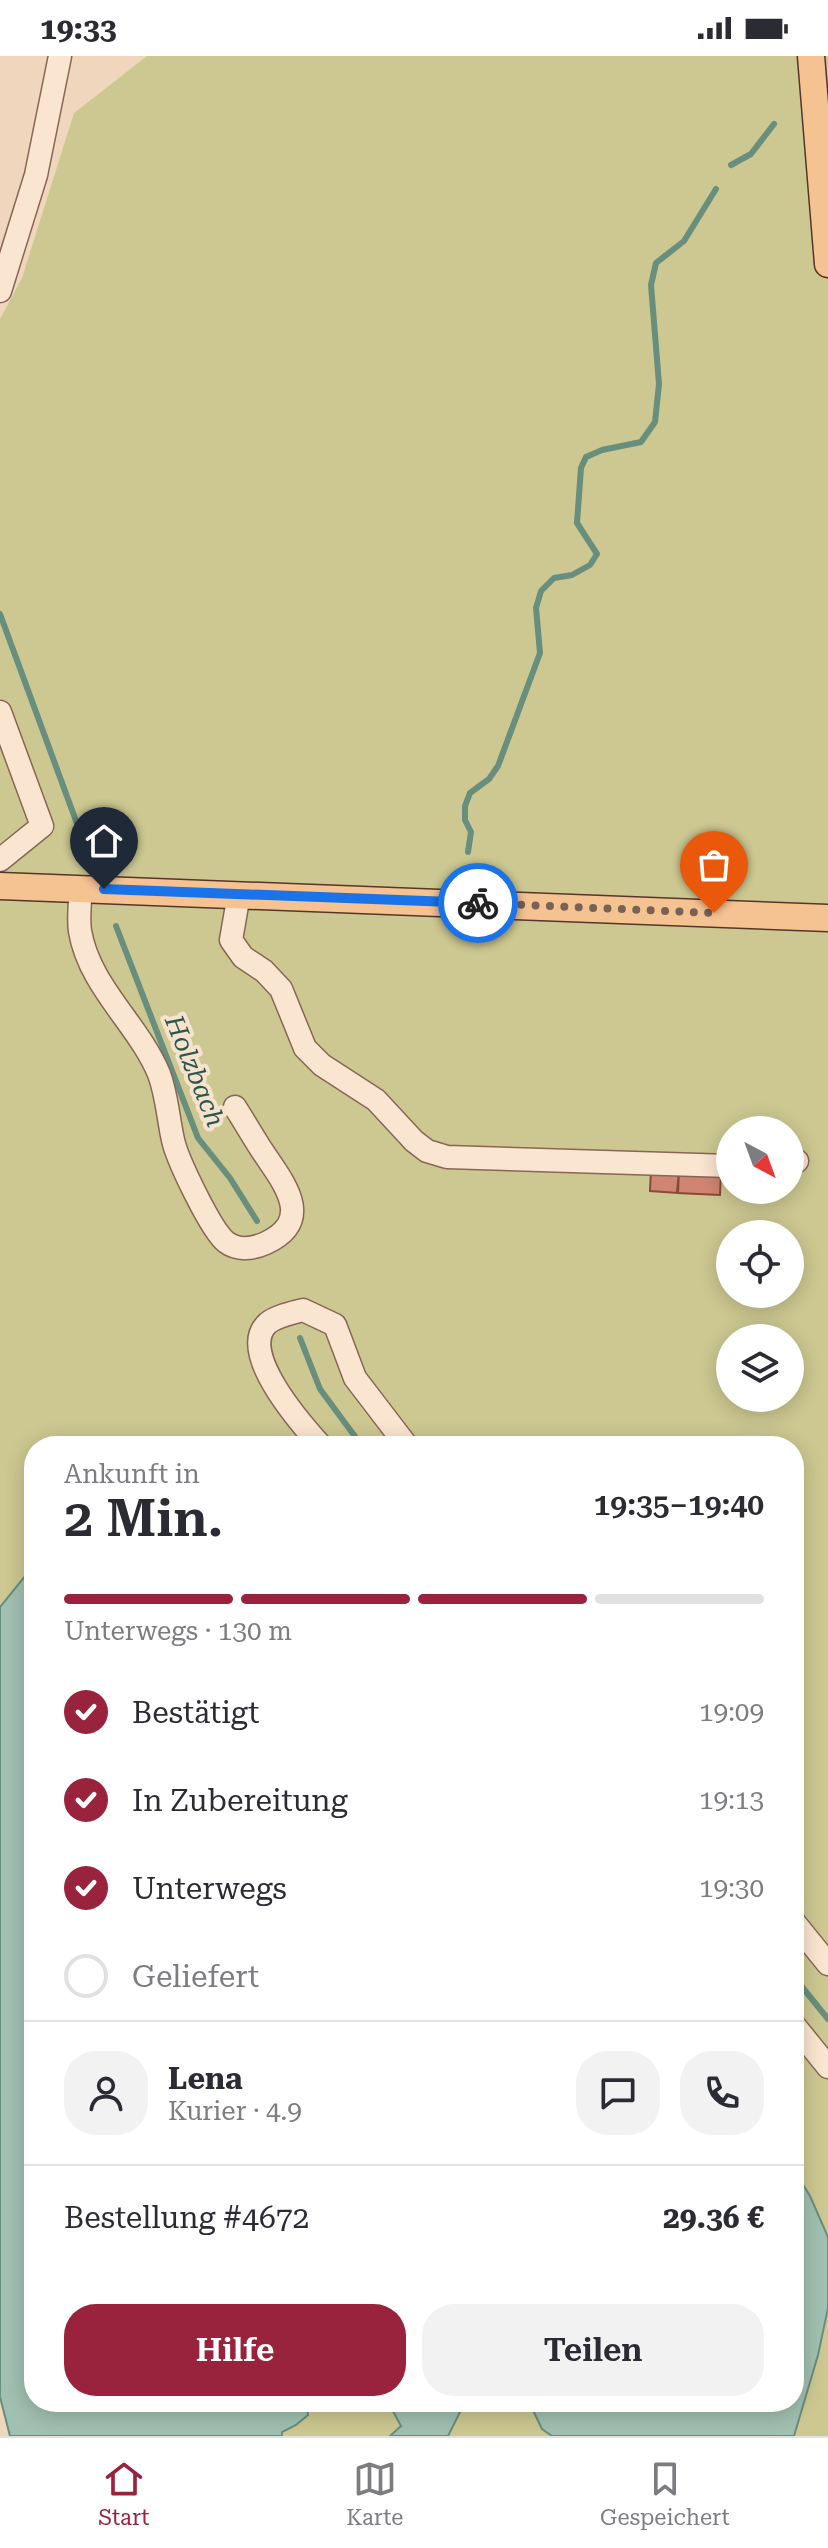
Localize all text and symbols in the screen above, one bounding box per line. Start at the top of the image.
text: 19:33 [40,11,117,46]
pin [70,807,138,889]
icon: home [82,819,126,863]
pin [680,831,748,913]
icon: bag [692,843,736,887]
courier [438,863,518,943]
icon: bike [456,881,500,925]
water label: Holzbach [159,1010,231,1131]
north arrow [716,1116,804,1204]
map controls [716,1116,804,1412]
button: locate [716,1220,804,1308]
button: layers [716,1324,804,1412]
text: Ankunft in [64,1459,200,1489]
text: 19:35–19:40 [594,1487,764,1522]
text: 2 Min. [64,1488,223,1549]
text: Unterwegs · 130 m [64,1616,292,1646]
icon: check [64,1690,108,1734]
text: Bestätigt [132,1695,259,1730]
text: 19:09 [699,1697,764,1727]
icon: check [64,1778,108,1822]
text: In Zubereitung [132,1783,348,1818]
text: 19:13 [699,1785,764,1815]
icon: check [64,1866,108,1910]
text: Unterwegs [132,1871,287,1906]
text: 19:30 [699,1873,764,1903]
text: Geliefert [132,1959,259,1994]
button: person [64,2051,148,2135]
button: chat [576,2051,660,2135]
button: phone [680,2051,764,2135]
text: Lena [168,2061,243,2096]
text: Kurier · 4.9 [168,2096,302,2126]
text: Bestellung #4672 [64,2200,309,2235]
text: 29.36 € [663,2200,764,2235]
button: Hilfe [64,2304,406,2396]
button: Teilen [422,2304,764,2396]
tab: Start [98,2457,150,2530]
tab: Karte [346,2457,403,2530]
tab: Gespeichert [600,2457,730,2530]

